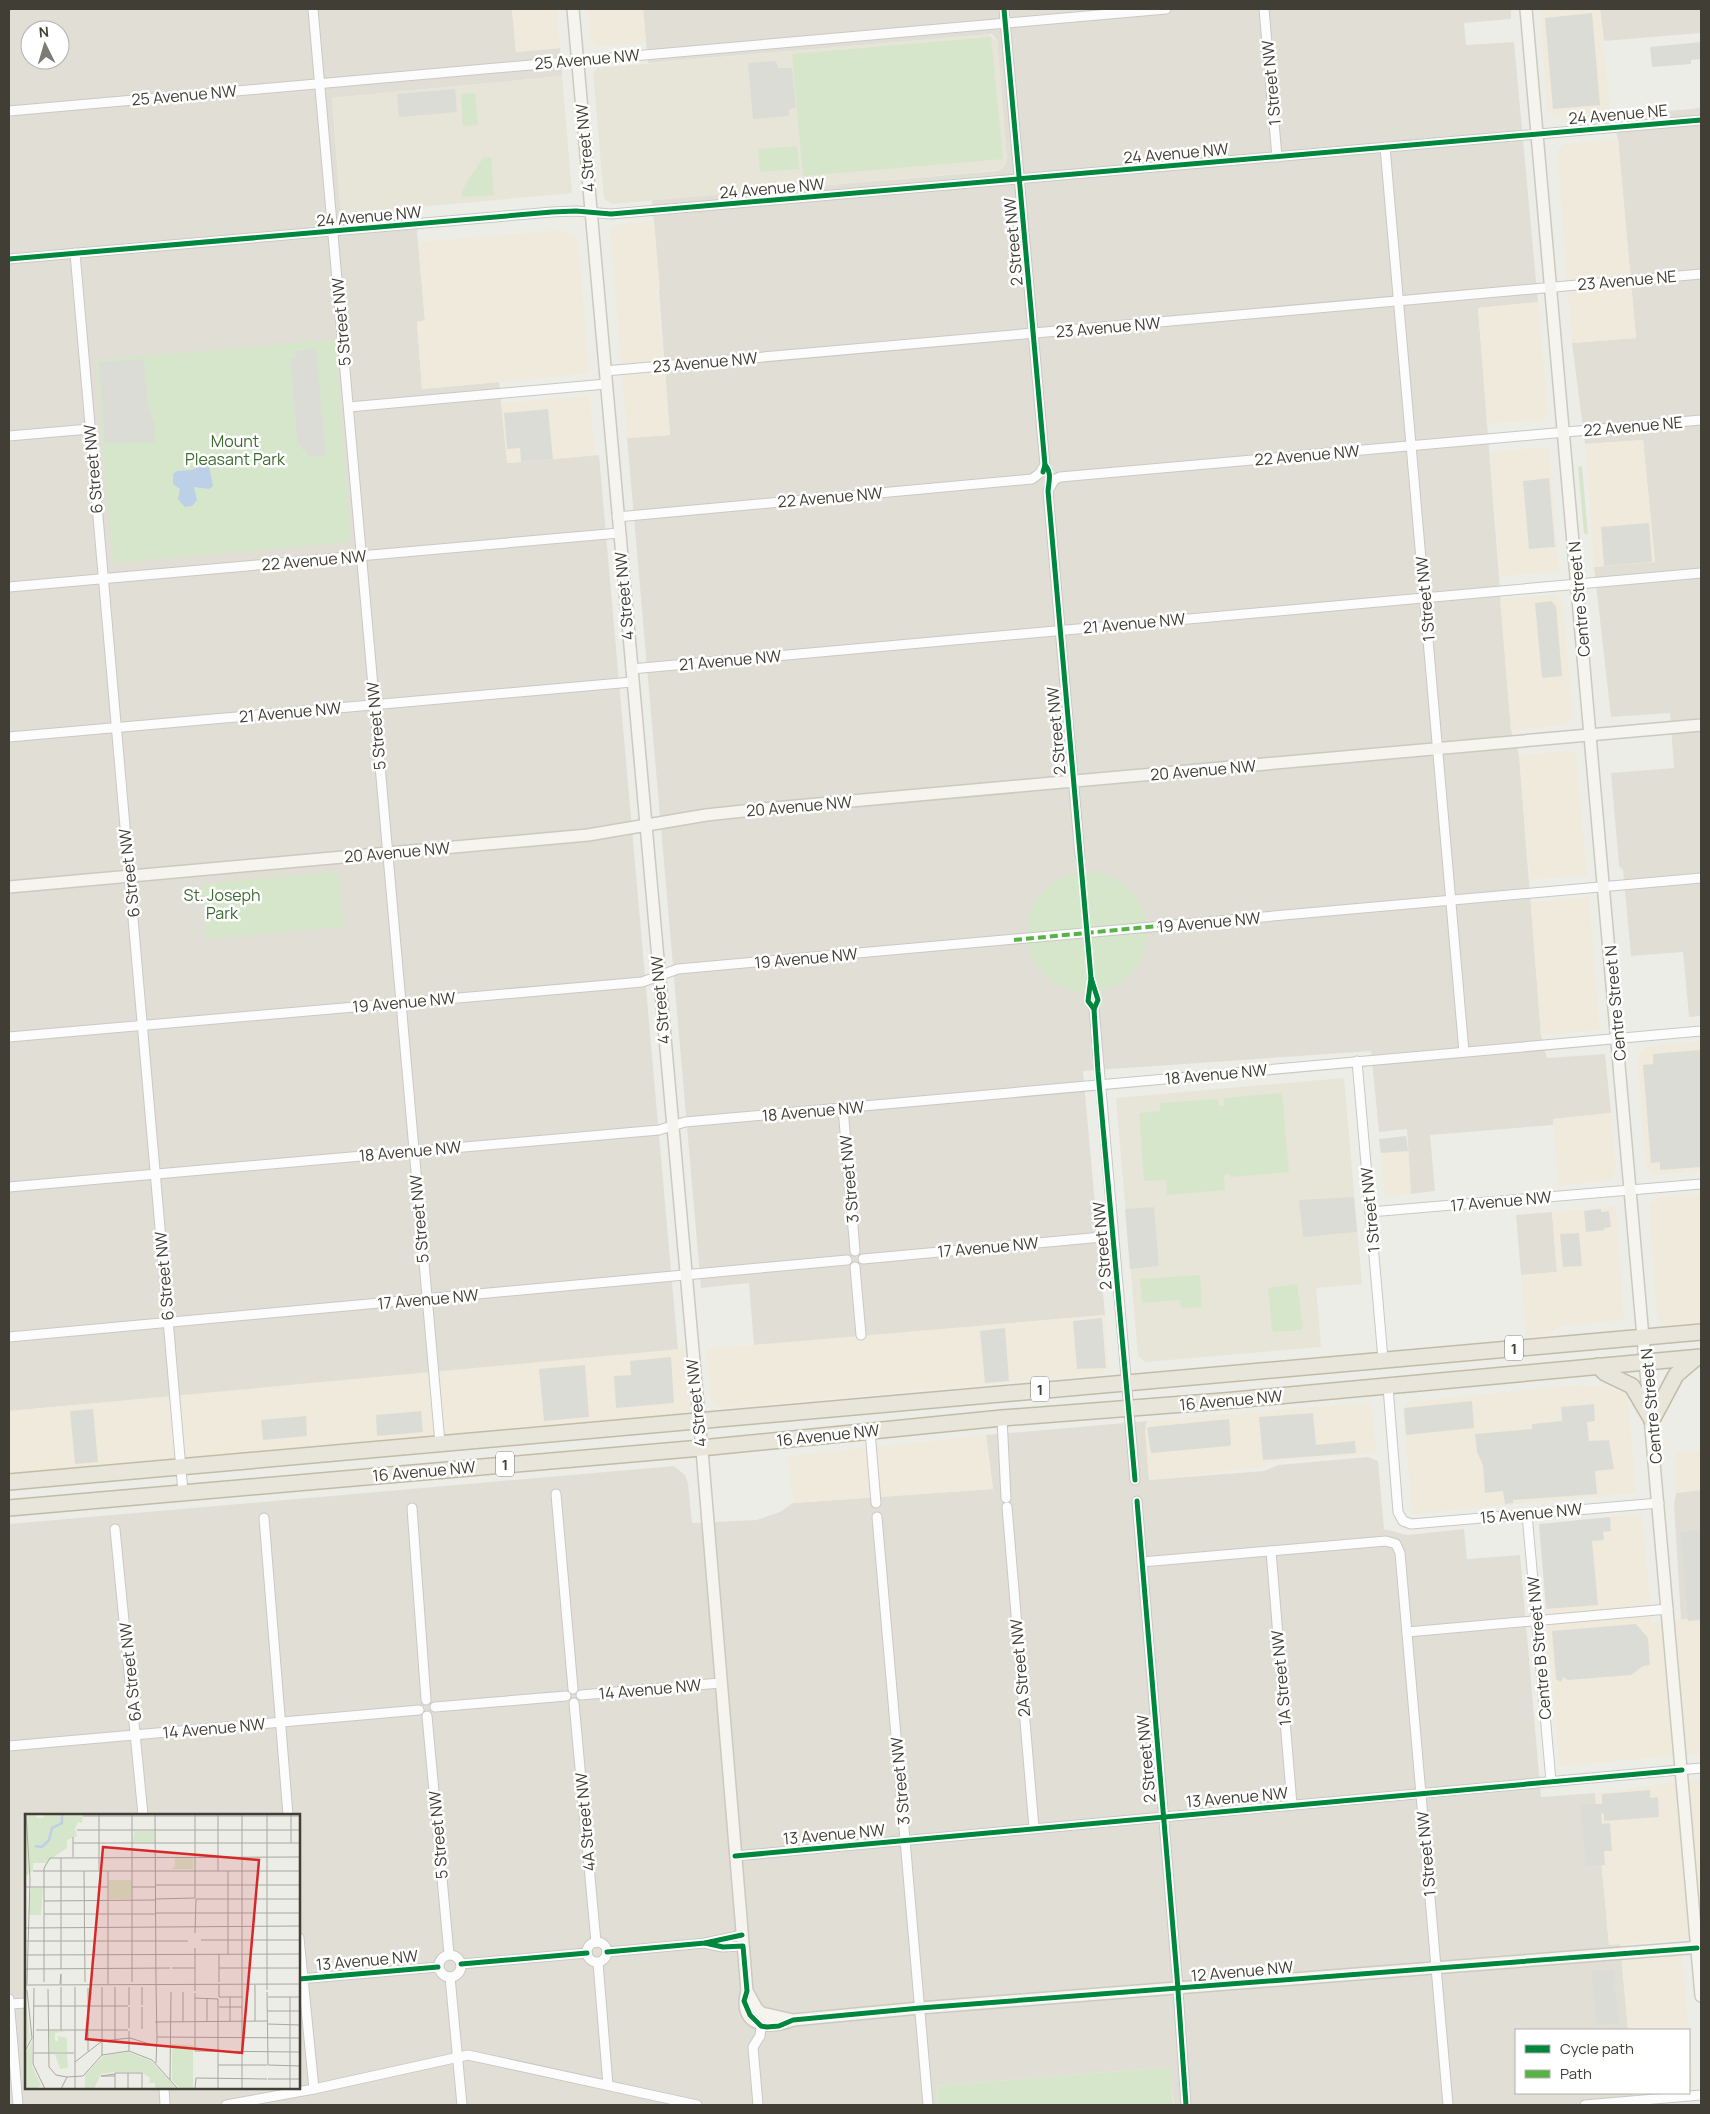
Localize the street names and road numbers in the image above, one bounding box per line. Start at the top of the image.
street label: 1 Street NW [1256,39,1286,127]
street label: 25 Avenue NW [534,43,641,75]
street label: 25 Avenue NW [131,79,238,111]
street label: 24 Avenue NE [1567,99,1669,129]
street label: 4 Street NW [570,103,600,193]
street label: 24 Avenue NW [1123,137,1229,169]
street label: 24 Avenue NW [719,172,825,204]
street label: 2 Street NW [998,197,1028,287]
street label: 24 Avenue NW [316,200,422,232]
street label: 23 Avenue NE [1577,265,1677,295]
street label: 5 Street NW [326,277,356,367]
street label: 23 Avenue NW [1055,311,1161,343]
street label: 23 Avenue NW [652,346,758,378]
street label: 22 Avenue NE [1582,411,1684,441]
street label: 6 Street NW [78,424,108,514]
street label: 22 Avenue NW [1254,439,1360,471]
street label: 22 Avenue NW [777,481,883,513]
street label: Centre Street N [1563,540,1595,658]
street label: 22 Avenue NW [261,544,367,576]
street label: 4 Street NW [609,551,639,641]
street label: 1 Street NW [1410,555,1440,643]
street label: 21 Avenue NW [1082,608,1186,638]
street label: 21 Avenue NW [678,645,782,675]
street label: 5 Street NW [361,681,391,771]
street label: 2 Street NW [1041,686,1071,776]
street label: 21 Avenue NW [238,697,342,727]
street label: 20 Avenue NW [1149,754,1257,786]
street label: 20 Avenue NW [745,790,853,822]
street label: 6 Street NW [113,827,145,919]
street label: 20 Avenue NW [343,836,451,868]
street label: 19 Avenue NW [1157,907,1261,937]
street label: 19 Avenue NW [754,943,858,973]
street label: Centre Street N [1599,944,1631,1062]
street label: 4 Street NW [645,955,675,1045]
street label: 19 Avenue NW [352,987,456,1017]
street label: 18 Avenue NW [1164,1059,1268,1089]
street label: 18 Avenue NW [761,1096,865,1126]
street label: 3 Street NW [834,1134,864,1224]
street label: 18 Avenue NW [358,1136,462,1166]
street label: 1 Street NW [1355,1166,1385,1254]
street label: 5 Street NW [404,1174,434,1264]
street label: 17 Avenue NW [1450,1186,1552,1216]
street label: 2 Street NW [1087,1201,1117,1291]
street label: 6 Street NW [149,1231,179,1321]
street label: 17 Avenue NW [937,1232,1039,1262]
street label: 17 Avenue NW [377,1284,479,1314]
road number: 1 [1505,1336,1523,1360]
street label: Centre Street N [1635,1347,1667,1465]
street label: 4 Street NW [680,1358,712,1448]
road number: 1 [1031,1376,1049,1402]
street label: 16 Avenue NW [1179,1385,1283,1415]
street label: 16 Avenue NW [776,1419,881,1451]
road number: 1 [496,1452,514,1476]
street label: 16 Avenue NW [372,1456,476,1486]
street label: 15 Avenue NW [1479,1498,1583,1528]
street label: Centre B Street NW [1522,1575,1556,1721]
street label: 2A Street NW [1005,1618,1035,1718]
street label: 6A Street NW [114,1621,146,1723]
street label: 1A Street NW [1266,1629,1296,1727]
street label: 14 Avenue NW [598,1674,702,1704]
street label: 14 Avenue NW [162,1713,266,1743]
street label: 2 Street NW [1131,1714,1161,1804]
street label: 3 Street NW [885,1736,915,1826]
street label: 4A Street NW [570,1772,600,1872]
street label: 13 Avenue NW [1185,1782,1289,1812]
street label: 5 Street NW [423,1790,453,1880]
street label: 1 Street NW [1411,1810,1441,1898]
street label: 13 Avenue NW [782,1819,886,1849]
street label: 13 Avenue NW [315,1945,419,1975]
street label: 12 Avenue NW [1190,1956,1294,1986]

